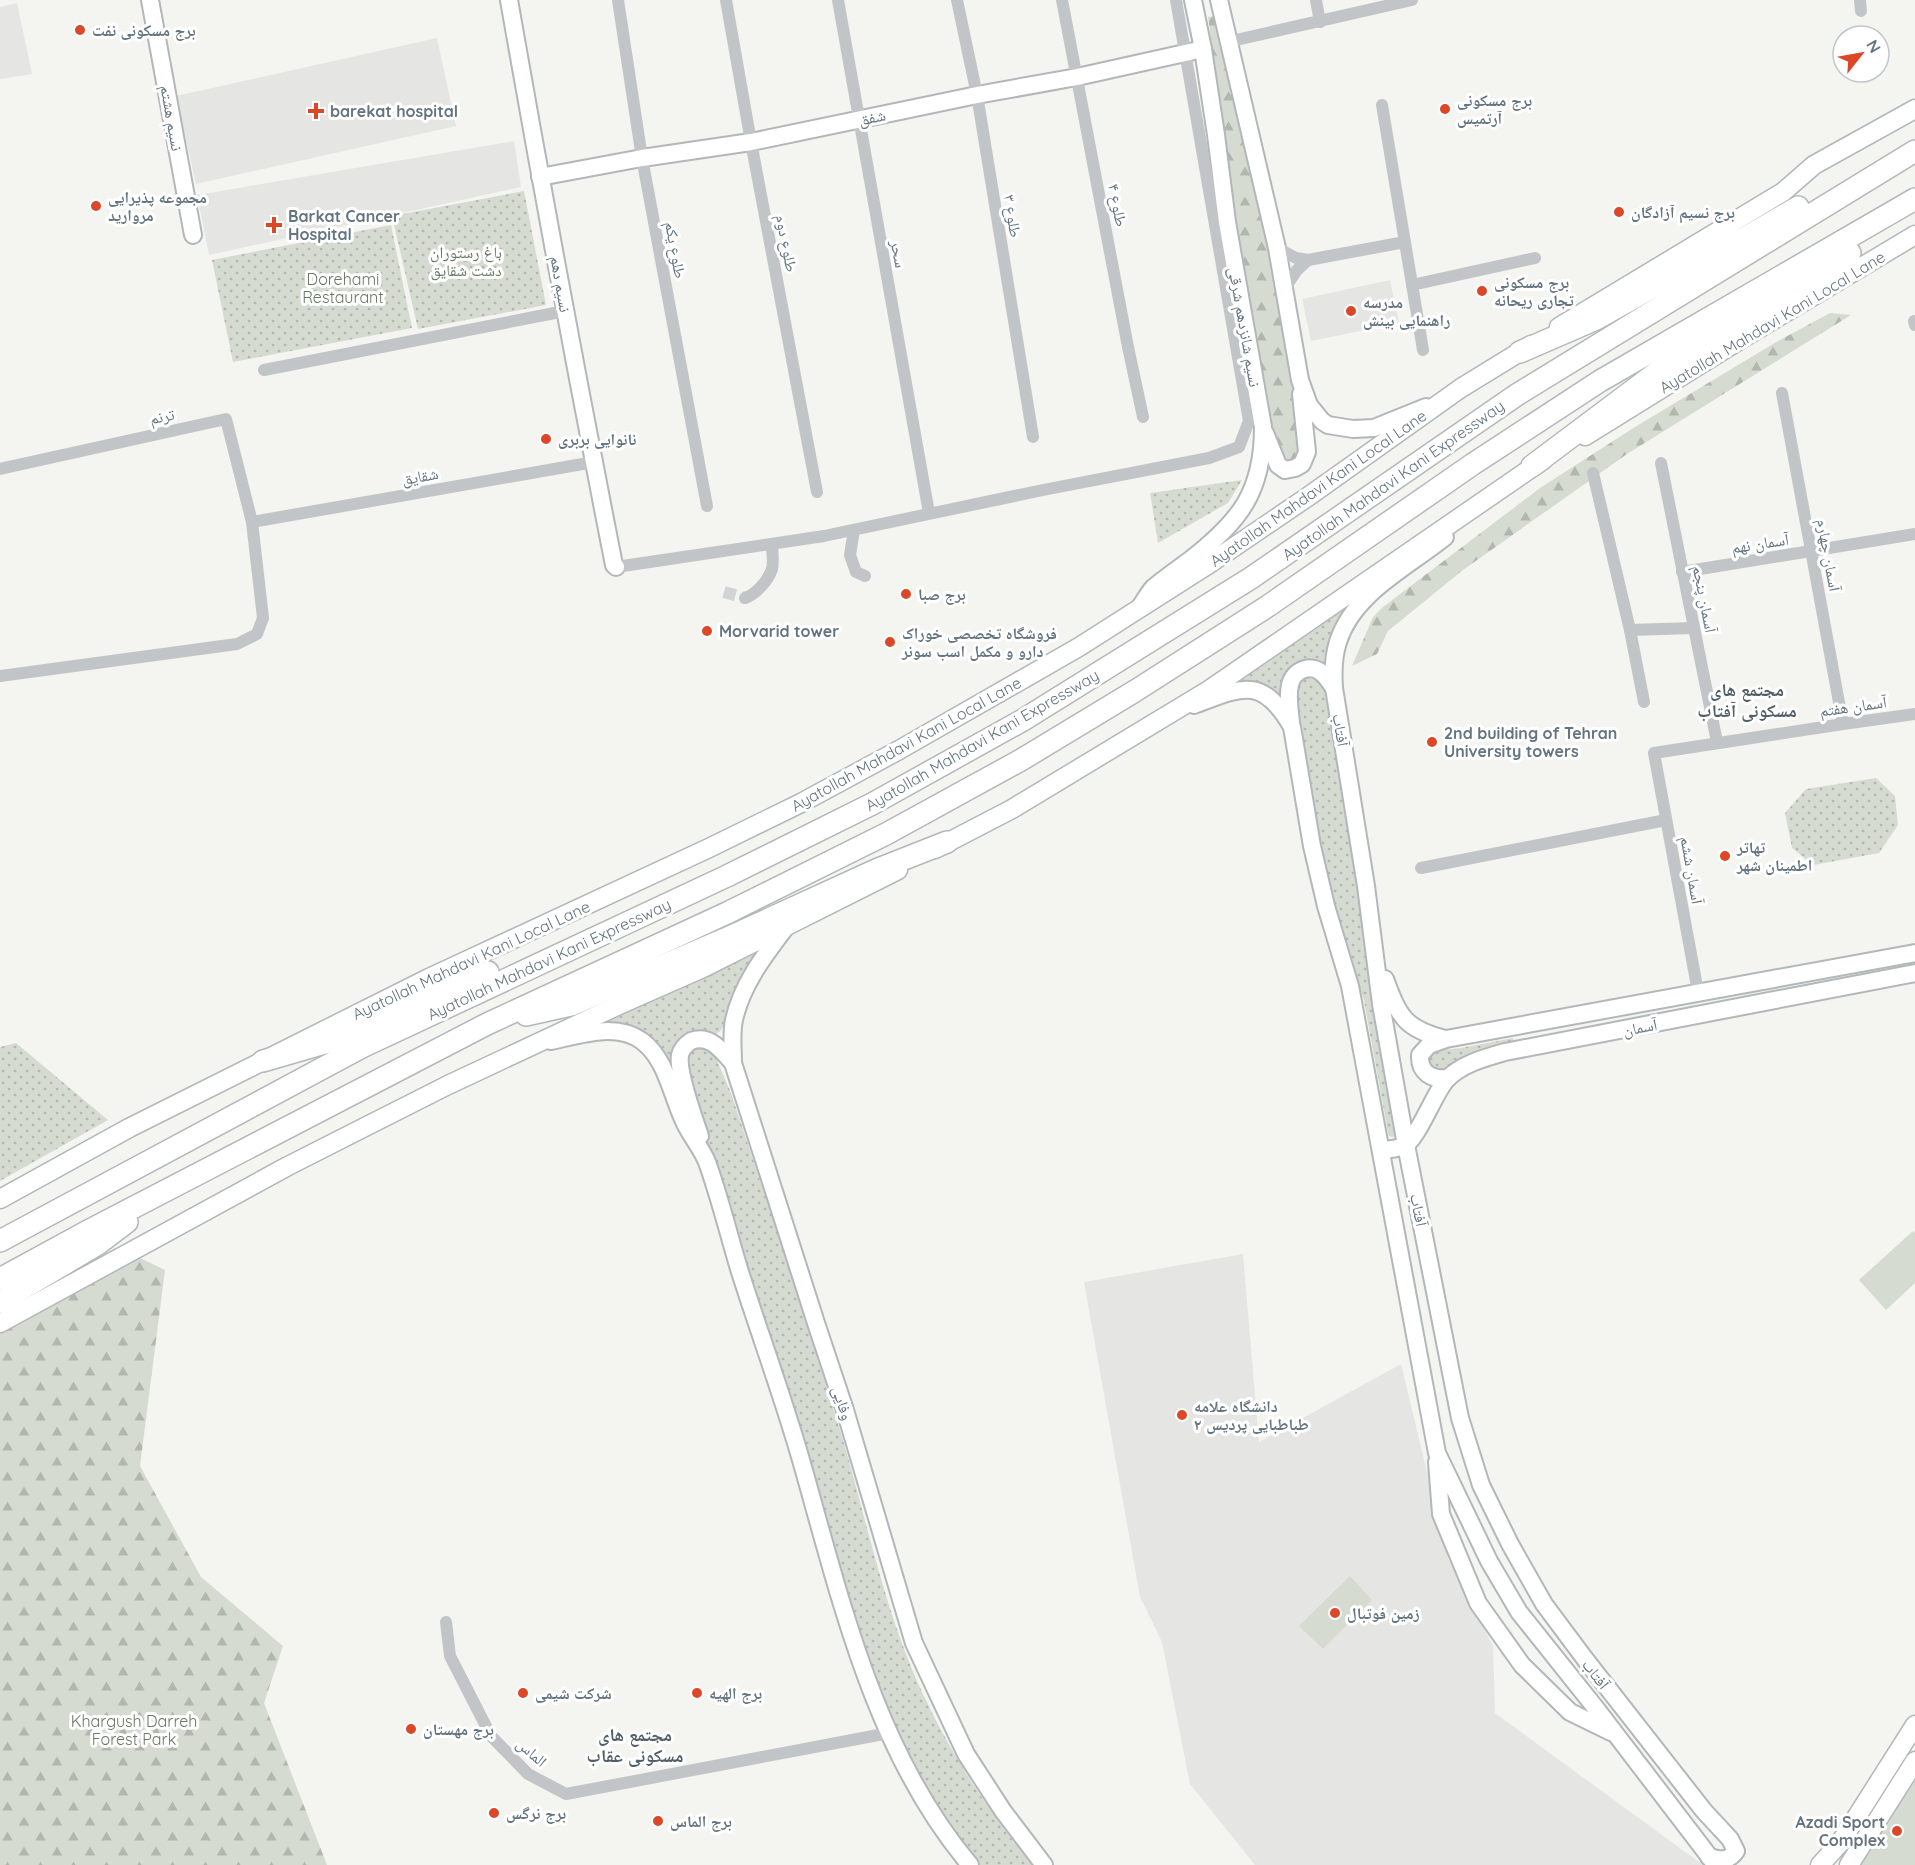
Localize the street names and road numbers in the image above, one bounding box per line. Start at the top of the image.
street label: نسیم هشتم [155,84,188,153]
street label: شفق [857,104,887,131]
street label: طلوع ۴ [1103,182,1132,228]
street label: طلوع ۳ [999,193,1026,239]
street label: طلوع دوم [771,213,802,274]
street label: طلوع یکم [660,220,691,280]
street label: سحر [887,238,911,269]
street label: Ayatollah Mahdavi Kani Local Lane [1655,246,1889,398]
street label: نسیم دهم [545,254,576,314]
street label: نسیم شانزدهم شرقی [1224,266,1265,389]
street label: Ayatollah Mahdavi Kani Expressway [1278,395,1508,565]
street label: ترنم [148,404,177,429]
street label: Ayatollah Mahdavi Kani Local Lane [1206,405,1430,571]
street label: شقایق [400,463,440,490]
street label: آسمان چهارم [1812,517,1845,594]
street label: آسمان نهم [1730,528,1791,558]
street label: آسمان پنجم [1688,564,1721,635]
street label: Ayatollah Mahdavi Kani Expressway [862,665,1102,815]
street label: Ayatollah Mahdavi Kani Local Lane [787,672,1025,816]
street label: آسمان هفتم [1818,691,1889,722]
street label: آفتاب [1329,712,1354,749]
street label: آسمان ششم [1675,835,1708,906]
street label: Ayatollah Mahdavi Kani Expressway [424,894,674,1024]
street label: Ayatollah Mahdavi Kani Local Lane [349,896,593,1024]
street label: آسمان [1621,1014,1660,1041]
street label: آفتاب [1406,1192,1432,1229]
street label: وفایی [827,1383,858,1423]
street label: آفتاب [1578,1655,1615,1694]
street label: الماس [512,1733,551,1771]

